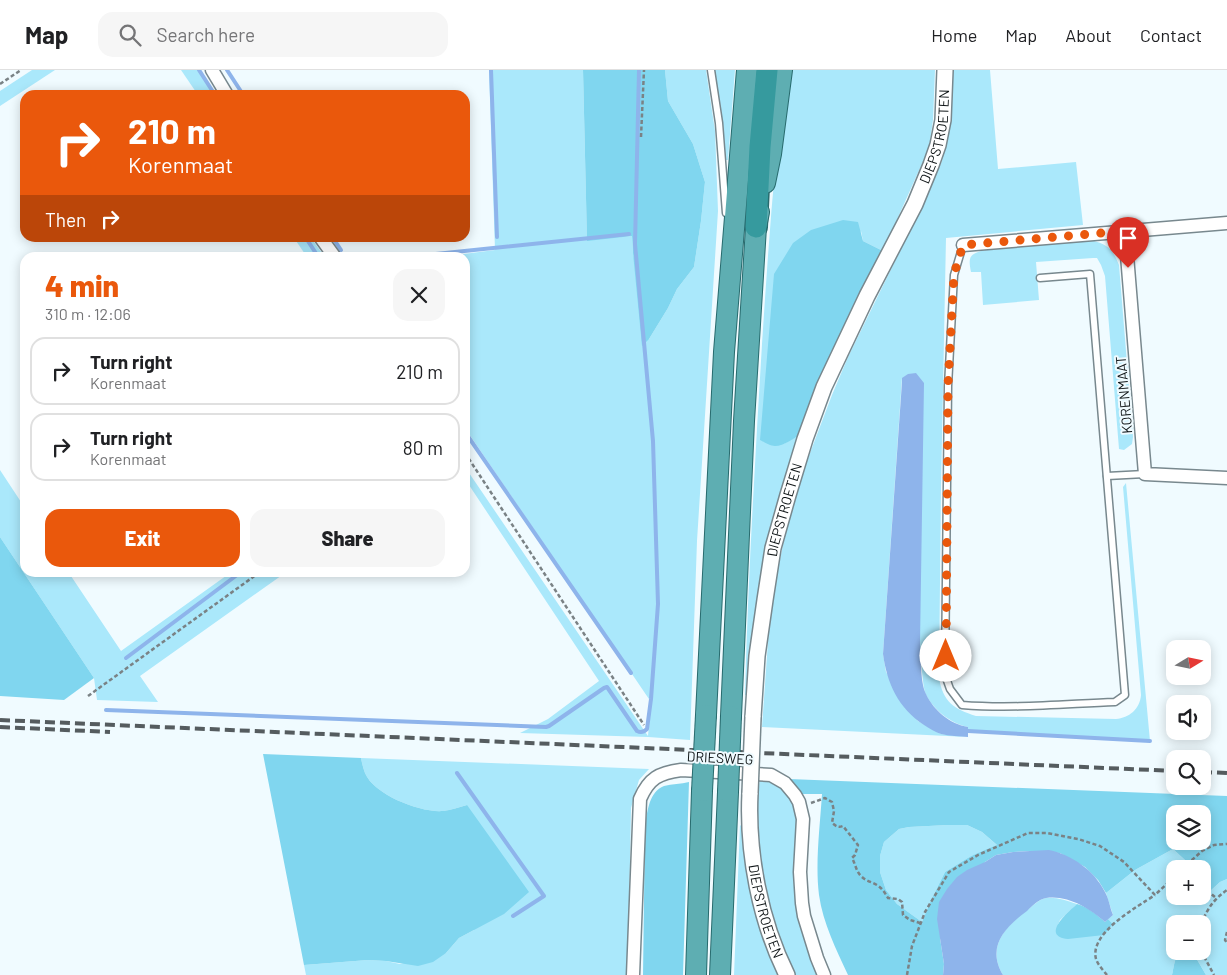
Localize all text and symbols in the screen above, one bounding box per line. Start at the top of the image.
search box [98,12,448,57]
text: Map [25,20,68,49]
icon: search [116,21,144,49]
text: Search here [156,23,255,46]
text: Home [931,24,977,46]
text: Map [1005,24,1037,46]
text: About [1065,24,1112,46]
text: Contact [1140,24,1202,46]
street label: DIEPSTROETEN [915,89,952,186]
text: 210 m [128,109,216,151]
icon: right [45,110,110,175]
text: Korenmaat [128,151,233,177]
icon: right [96,205,124,233]
text: Then [45,208,86,231]
pin [1107,217,1149,268]
icon: arrive [1114,224,1142,252]
text: 4 min [45,267,119,303]
button: close [393,269,445,321]
text: 310 m · 12:06 [45,304,131,323]
text: Turn right [90,350,172,373]
street label: KORENMAAT [1112,356,1135,434]
icon: right [47,357,75,385]
text: 210 m [396,360,443,383]
text: Korenmaat [90,373,167,392]
text: Turn right [90,426,172,449]
icon: right [47,433,75,461]
text: 80 m [403,436,443,459]
text: Korenmaat [90,449,167,468]
street label: DIEPSTROETEN [763,461,805,558]
button: Exit [45,509,240,567]
button: Share [250,509,445,567]
position arrow [919,629,971,681]
north arrow [1166,640,1211,685]
map controls [1166,640,1211,960]
button: sound [1166,695,1211,740]
street label: DRIESWEG [686,747,754,768]
button: search [1166,750,1211,795]
button: layers [1166,805,1211,850]
button: + [1166,860,1211,905]
street label: DIEPSTROETEN [746,863,787,961]
button: − [1166,915,1211,960]

